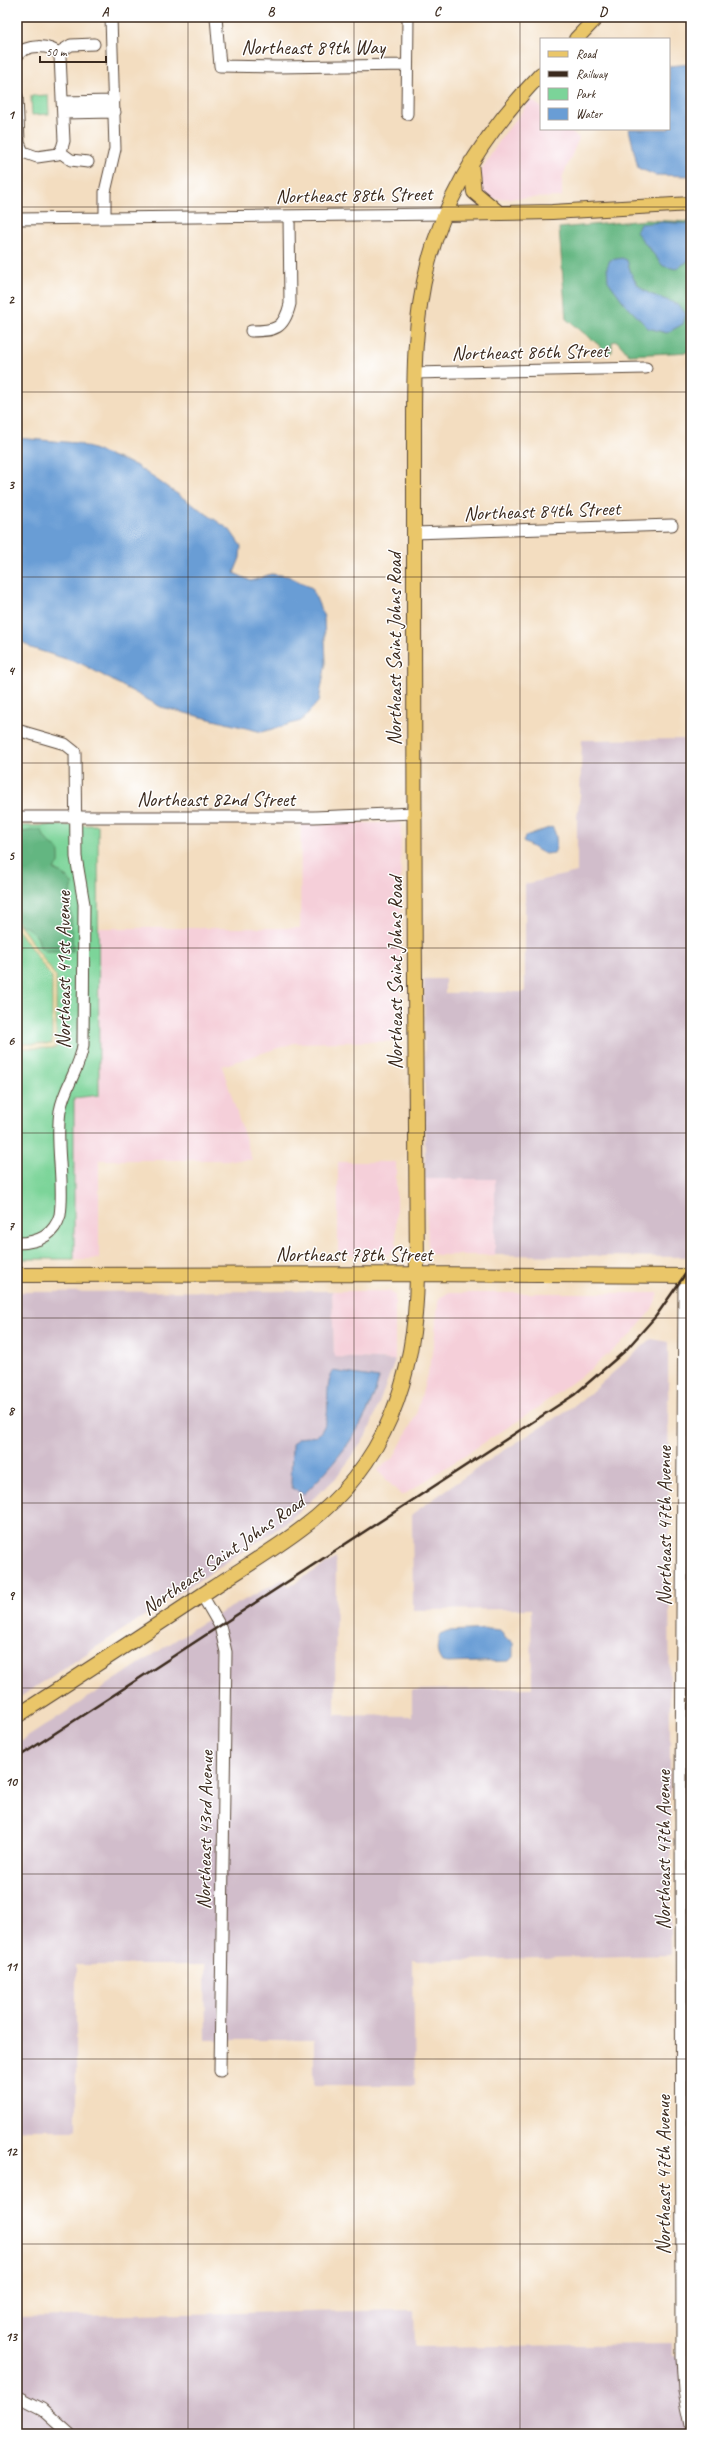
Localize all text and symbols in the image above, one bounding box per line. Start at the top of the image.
text: A [102,4,110,20]
text: B [268,4,276,20]
text: C [434,4,442,20]
text: D [599,4,608,20]
street label: Northeast 89th Way [241,35,387,60]
scale bar [40,38,106,64]
legend [540,38,670,130]
text: 50 m [46,44,68,60]
text: Road [576,46,598,62]
text: Railway [576,66,608,82]
text: Park [576,86,597,102]
text: Water [576,106,604,122]
text: 1 [8,107,16,123]
street label: Northeast 88th Street [275,181,435,209]
text: 2 [8,292,15,308]
street label: Northeast 86th Street [451,338,611,366]
text: 3 [8,477,15,493]
street label: Northeast 84th Street [463,496,623,526]
street label: Northeast Saint Johns Road [382,549,407,746]
text: 4 [8,663,16,679]
street label: Northeast 82nd Street [137,787,297,812]
text: 5 [8,848,15,864]
street label: Northeast Saint Johns Road [383,873,408,1070]
street label: Northeast 41st Avenue [51,890,76,1049]
text: 6 [8,1033,15,1049]
text: 7 [8,1218,15,1234]
street label: Northeast 78th Street [276,1242,435,1267]
text: 8 [8,1403,16,1419]
street label: Northeast 47th Avenue [652,1445,677,1606]
street label: Northeast Saint Johns Road [137,1488,312,1621]
text: 9 [8,1588,15,1604]
street label: Northeast 43rd Avenue [191,1749,219,1910]
street label: Northeast 47th Avenue [651,1769,676,1930]
text: 10 [5,1774,18,1790]
text: 11 [5,1959,19,1975]
street label: Northeast 47th Avenue [651,2094,676,2255]
text: 12 [5,2144,18,2160]
text: 13 [5,2329,18,2345]

